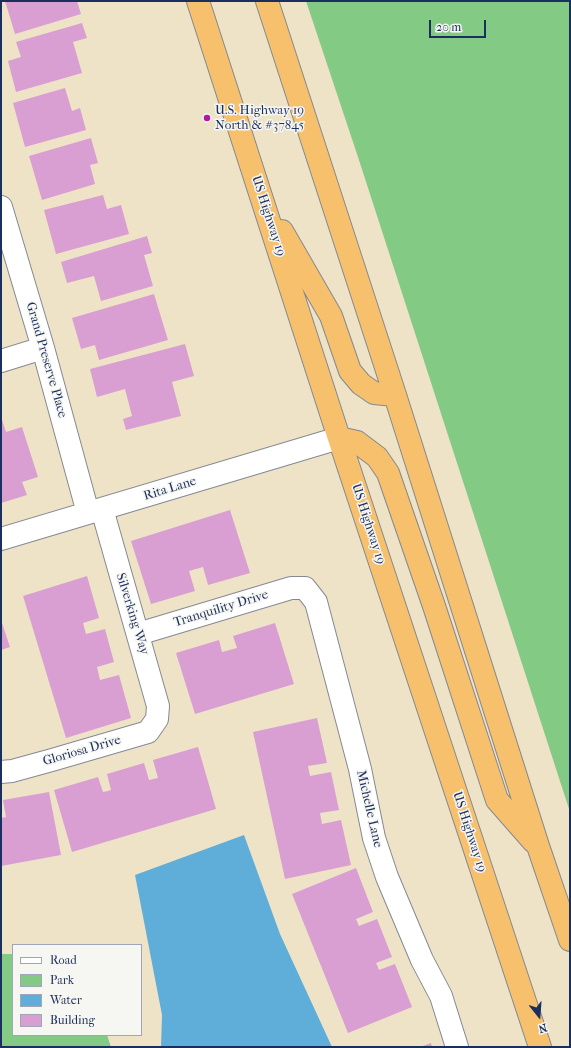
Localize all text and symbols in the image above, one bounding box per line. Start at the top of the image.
scale bar [431,12,488,38]
text: 20 m [436,20,461,34]
place label: U.S. Highway 19 North & #37845 [215,103,304,134]
marker: U.S. Highway 19 North & #37845 [202,113,212,123]
street label: US Highway 19 [248,174,288,258]
street label: Grand Preserve Place [22,300,70,420]
street label: Rita Lane [142,474,198,504]
street label: US Highway 19 [348,482,388,566]
street label: Silverking Way [112,571,152,657]
street label: Tranquility Drive [172,587,270,631]
street label: Gloriosa Drive [41,732,123,770]
street label: Michelle Lane [353,769,385,849]
street label: US Highway 19 [449,790,489,874]
legend [12,944,142,1036]
text: Road [50,953,77,967]
text: Park [50,973,74,987]
text: Water [50,993,82,1007]
north arrow [519,996,559,1036]
text: Building [50,1013,95,1027]
text: N [537,1021,549,1035]

